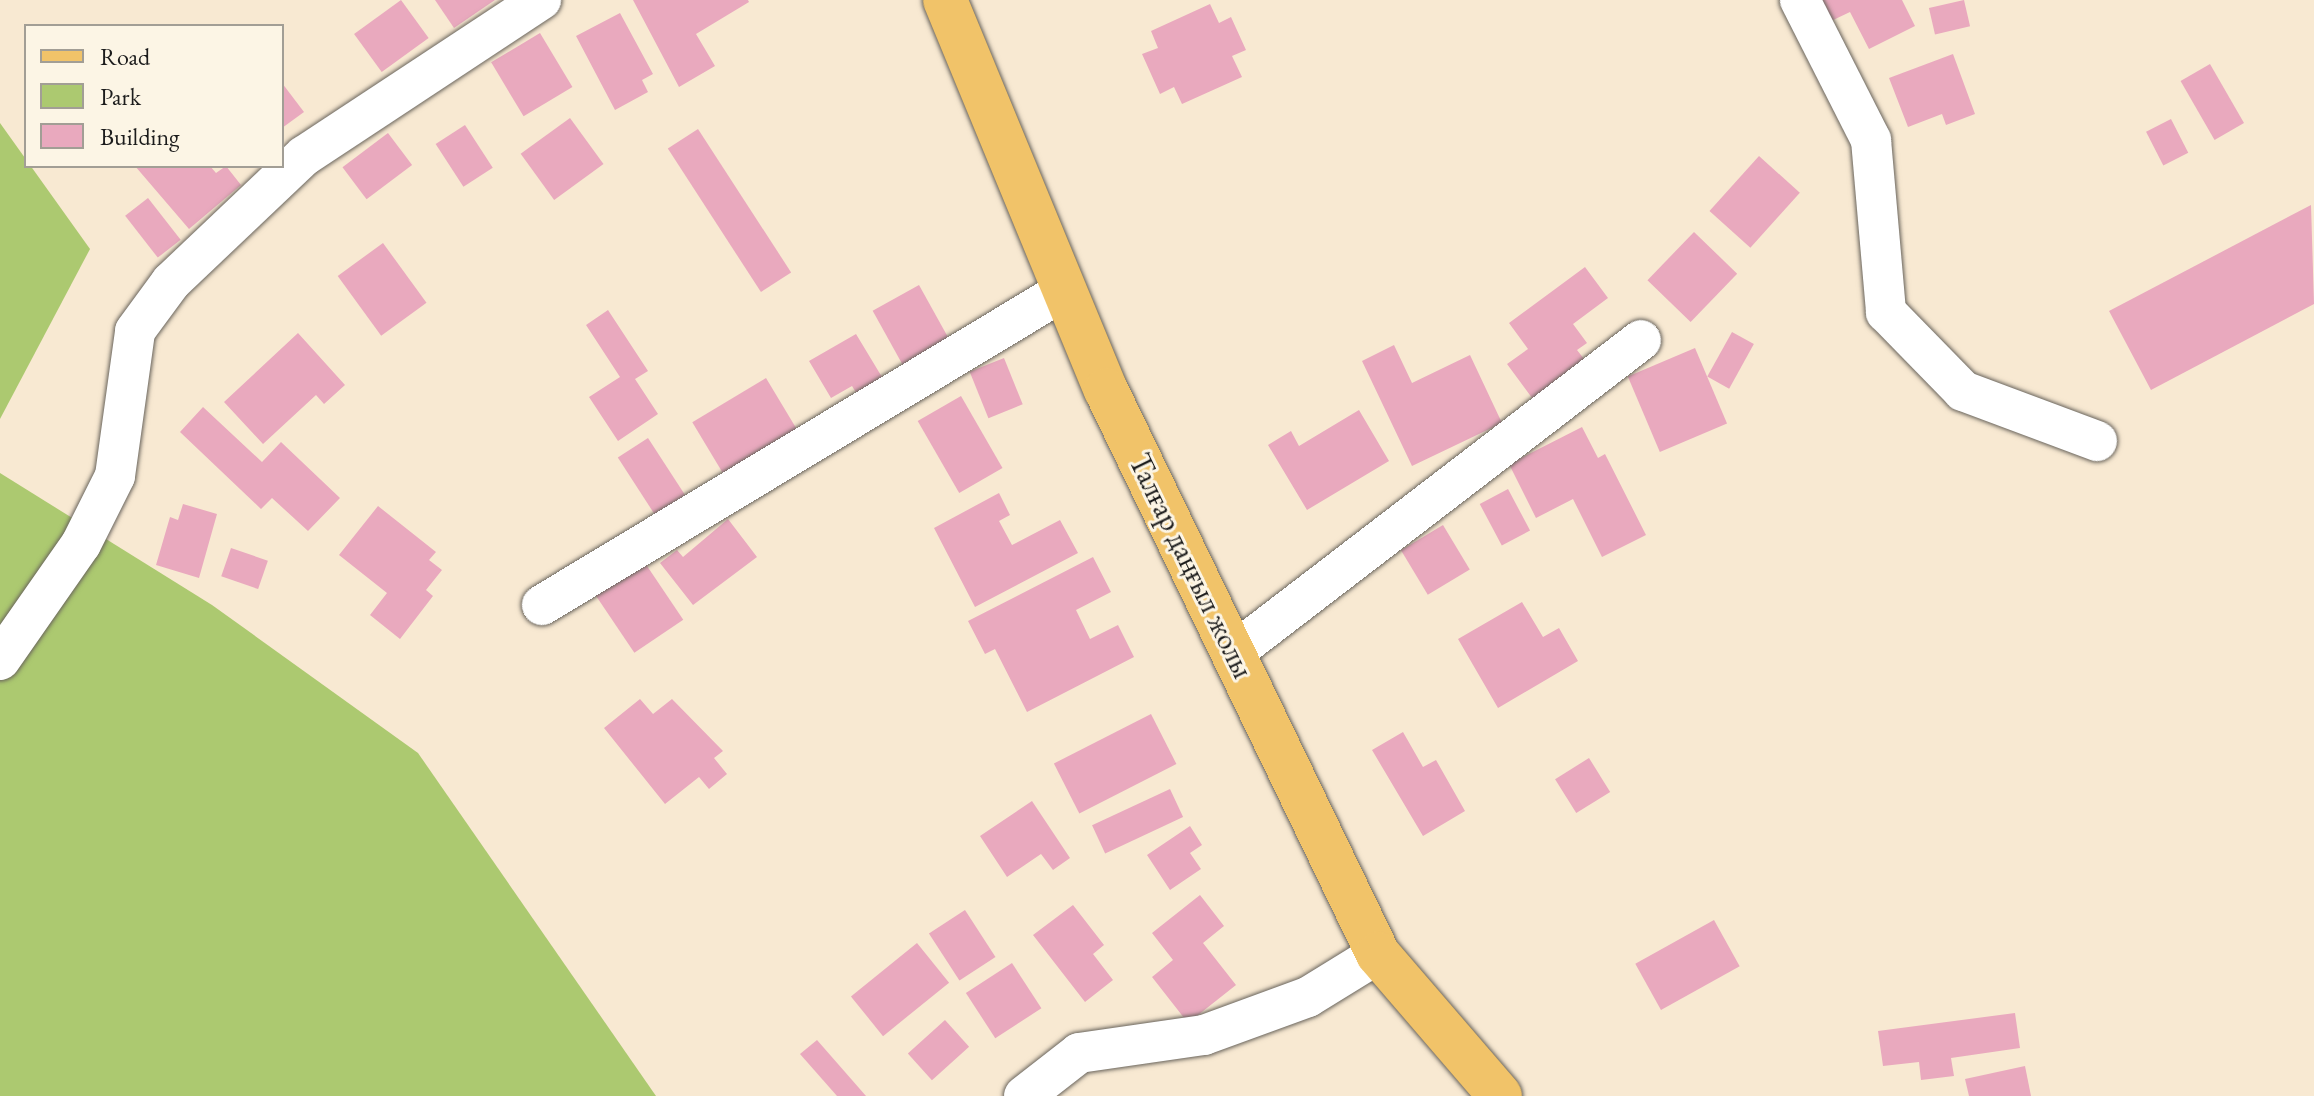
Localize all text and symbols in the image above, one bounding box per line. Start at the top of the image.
legend [24,24,284,168]
text: Road [100,41,150,72]
text: Park [100,81,141,112]
text: Building [100,121,180,152]
street label: Талғар даңғыл жолы [1121,448,1261,684]

